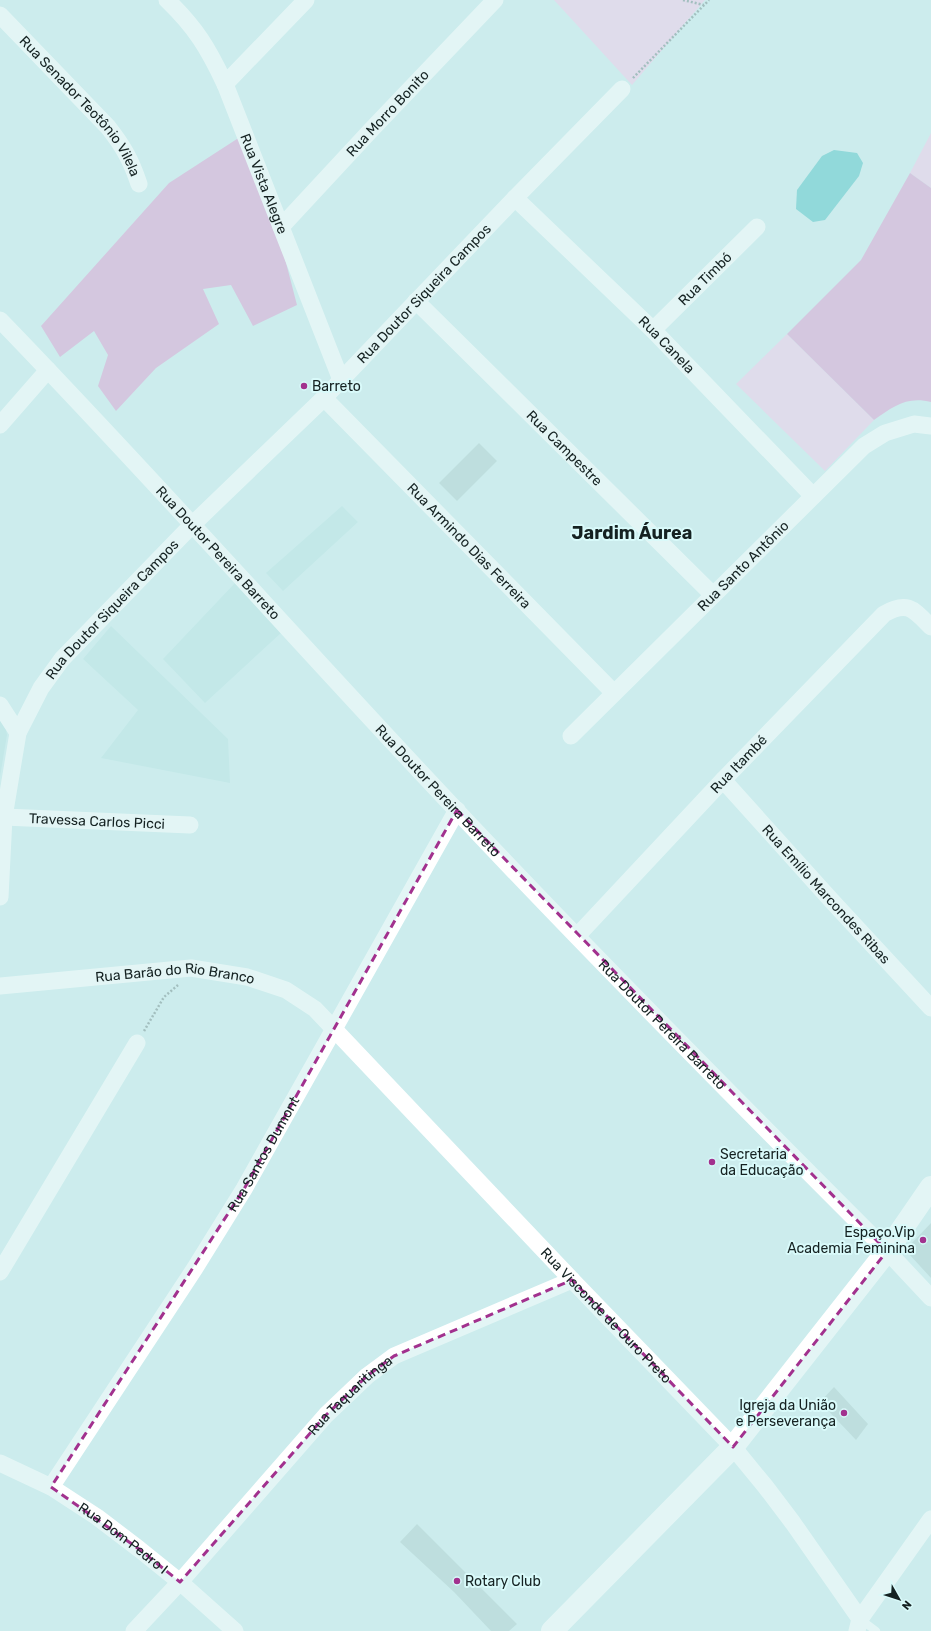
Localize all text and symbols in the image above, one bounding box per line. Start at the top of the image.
street label: Rua Senador Teotônio Vilela [16,32,144,179]
street label: Rua Morro Bonito [343,67,433,160]
street label: Rua Vista Alegre [236,131,291,237]
street label: Rua Doutor Siqueira Campos [354,221,495,367]
street label: Rua Timbó [675,249,736,309]
street label: Rua Canela [635,313,698,377]
place label: Barreto [312,378,361,395]
marker: Barreto [299,381,309,391]
street label: Rua Campestre [523,407,606,490]
street label: Rua Armindo Dias Ferreira [403,480,534,612]
street label: Rua Doutor Pereira Barreto [152,483,283,623]
street label: Rua Santo Antônio [694,517,792,615]
district label: Jardim Áurea [572,522,692,544]
street label: Rua Doutor Siqueira Campos [42,536,182,683]
street label: Rua Doutor Pereira Barreto [372,721,504,861]
street label: Rua Itambé [707,732,771,797]
street label: Travessa Carlos Picci [28,810,165,833]
street label: Rua Emílio Marcondes Ribas [758,821,894,968]
street label: Rua Doutor Pereira Barreto [595,956,729,1093]
street label: Rua Barão do Rio Branco [94,960,257,988]
street label: Rua Santos Dumont [224,1093,304,1215]
place label: Secretaria da Educação [720,1146,804,1179]
marker: Secretaria da Educação [707,1157,717,1167]
place label: Espaço.Vip Academia Feminina [787,1224,915,1257]
marker: Espaço.Vip Academia Feminina [918,1235,928,1245]
street label: Rua Visconde de Ouro Preto [537,1244,675,1387]
street label: Rua Taquaritinga [304,1352,396,1439]
place label: Igreja da União e Perseverança [736,1397,836,1430]
marker: Igreja da União e Perseverança [839,1408,849,1418]
street label: Rua Dom Pedro I [75,1499,171,1578]
place label: Rotary Club [465,1573,541,1590]
marker: Rotary Club [452,1576,462,1586]
north arrow [879,1579,919,1619]
text: N [899,1598,914,1612]

